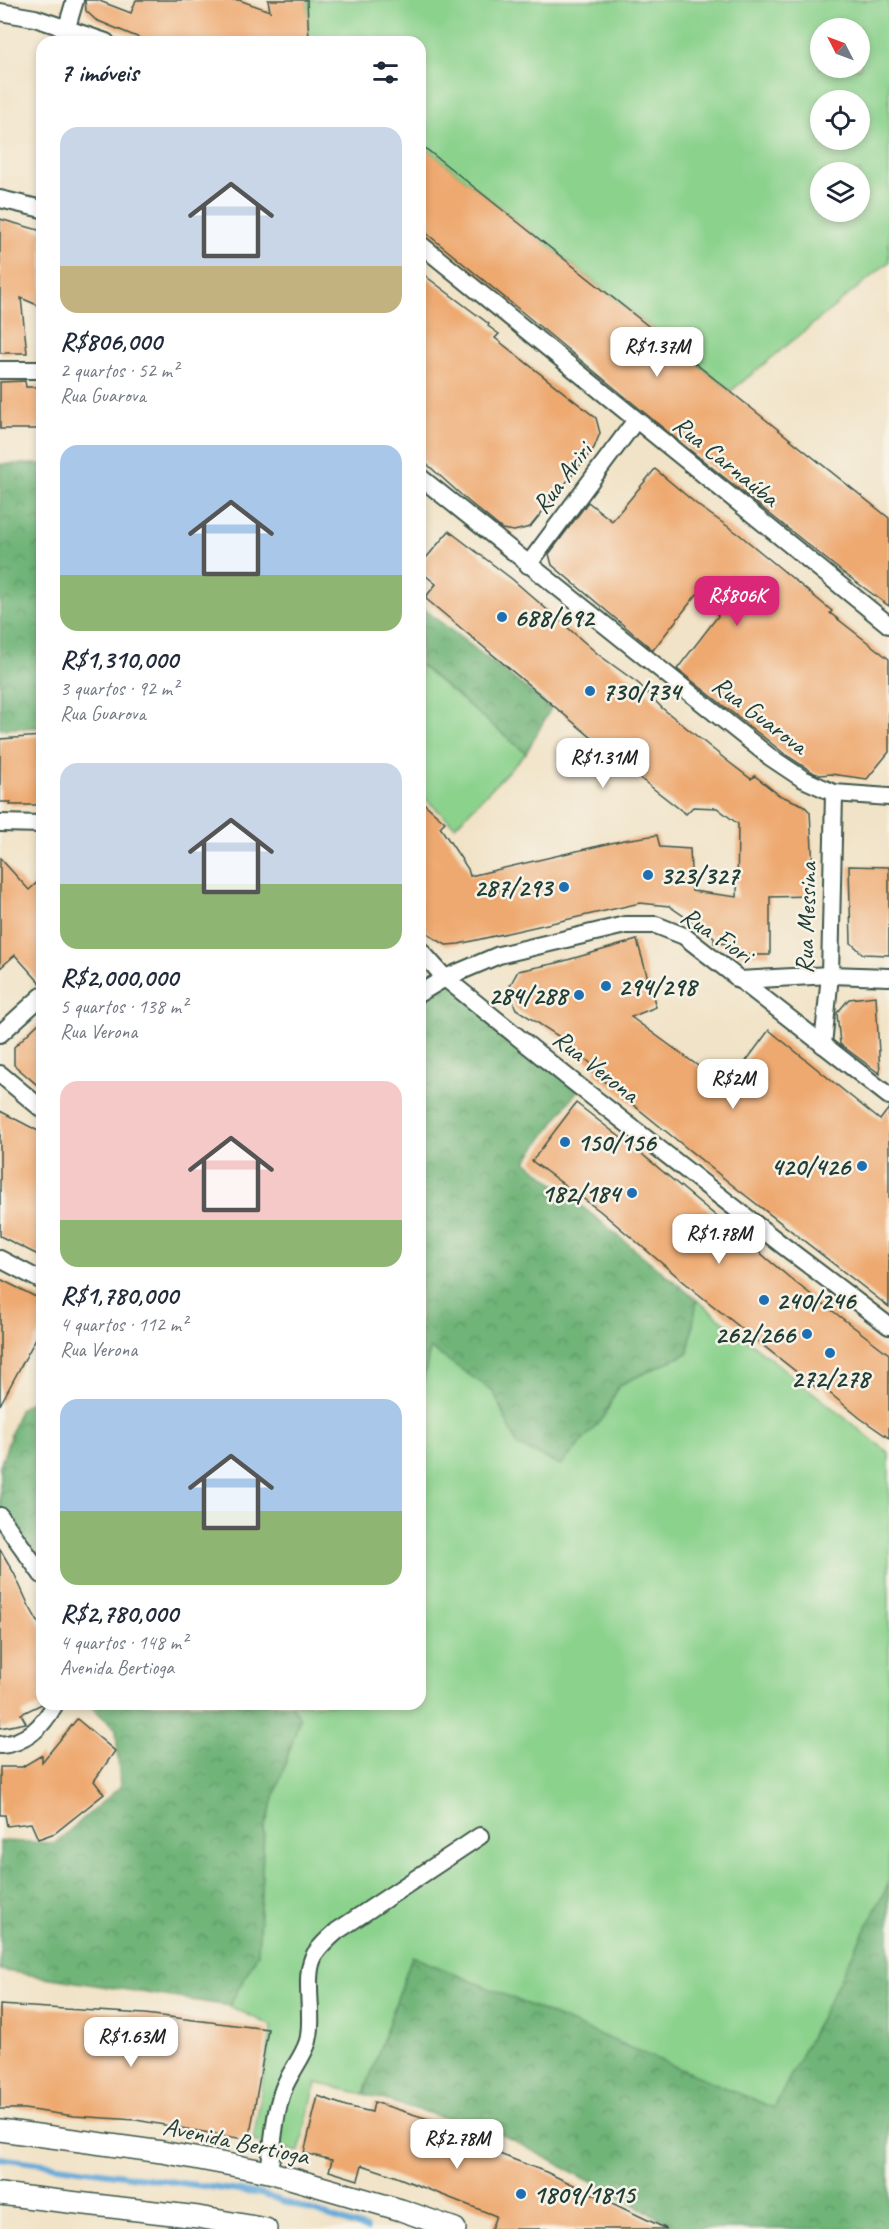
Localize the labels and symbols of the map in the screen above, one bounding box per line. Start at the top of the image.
north arrow [810,18,870,78]
pin: R$1.37M [602,327,712,378]
street label: Rua Carnaúba [666,408,787,515]
street label: Rua Ariri [525,433,601,520]
pin: R$806K [688,576,786,627]
place label: 688/692 [514,601,596,634]
marker: 688/692 [495,610,509,624]
street label: Rua Guarova [706,668,816,763]
place label: 730/734 [602,675,684,708]
marker: 730/734 [583,684,597,698]
pin: R$1.31M [548,738,658,789]
place label: 323/327 [660,859,741,892]
street label: Rua Messina [788,860,824,974]
marker: 323/327 [641,868,655,882]
place label: 287/293 [474,871,554,904]
marker: 287/293 [557,880,571,894]
street label: Rua Fiori [675,899,762,973]
place label: 294/298 [618,970,699,1003]
place label: 284/288 [488,979,570,1012]
marker: 294/298 [599,979,613,993]
marker: 284/288 [572,988,586,1002]
street label: Rua Verona [546,1022,647,1111]
pin: R$2M [697,1059,769,1110]
place label: 150/156 [577,1126,657,1159]
marker: 150/156 [558,1135,572,1149]
place label: 420/426 [771,1150,852,1183]
marker: 420/426 [855,1159,869,1173]
place label: 182/184 [541,1177,623,1210]
marker: 182/184 [625,1186,639,1200]
pin: R$1.78M [664,1214,774,1265]
place label: 240/246 [776,1284,857,1317]
marker: 240/246 [757,1293,771,1307]
place label: 262/266 [715,1318,797,1351]
marker: 262/266 [800,1327,814,1341]
marker: 272/278 [823,1346,837,1360]
place label: 272/278 [791,1362,873,1395]
pin: R$1.63M [76,2017,186,2068]
street label: Avenida Bertioga [160,2109,314,2173]
pin: R$2.78M [402,2119,512,2170]
place label: 1809/1815 [533,2178,637,2211]
marker: 1809/1815 [514,2187,528,2201]

